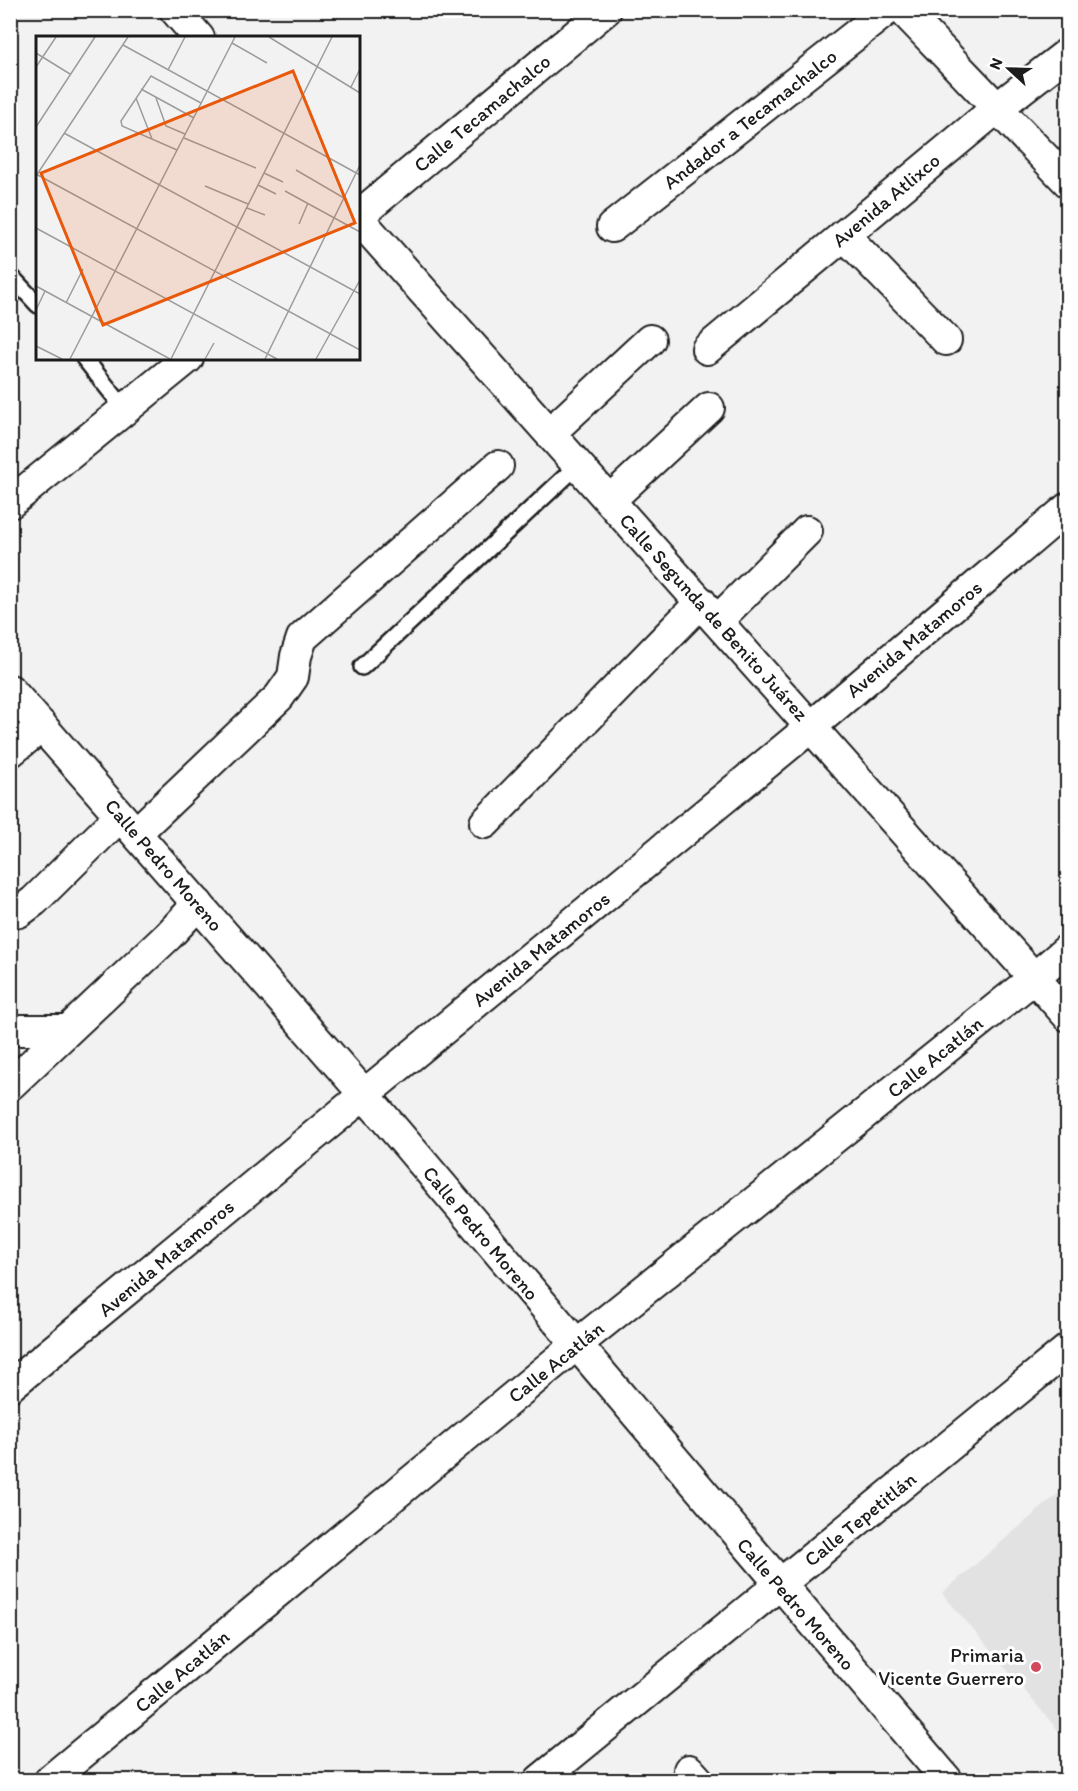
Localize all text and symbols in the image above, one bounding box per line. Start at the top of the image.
inset map [36,36,360,360]
north arrow [979,39,1039,99]
street label: Andador a Tecamachalco [658,44,842,194]
street label: Calle Tecamachalco [409,49,555,177]
text: N [985,55,1006,72]
street label: Avenida Atlixco [827,148,945,252]
street label: Calle Segunda de Benito Juárez [614,508,814,726]
street label: Avenida Matamoros [841,575,987,703]
street label: Calle Pedro Moreno [100,794,228,936]
street label: Avenida Matamoros [468,886,615,1012]
street label: Calle Acatlán [882,1011,988,1103]
street label: Calle Pedro Moreno [418,1161,544,1305]
street label: Avenida Matamoros [93,1194,239,1322]
street label: Calle Acatlán [503,1316,609,1408]
street label: Calle Tepetitlán [799,1467,921,1571]
street label: Calle Pedro Moreno [732,1533,860,1675]
street label: Calle Acatlán [130,1624,234,1718]
place label: Primaria Vicente Guerrero [878,1643,1025,1690]
marker: Primaria Vicente Guerrero [1029,1660,1043,1674]

